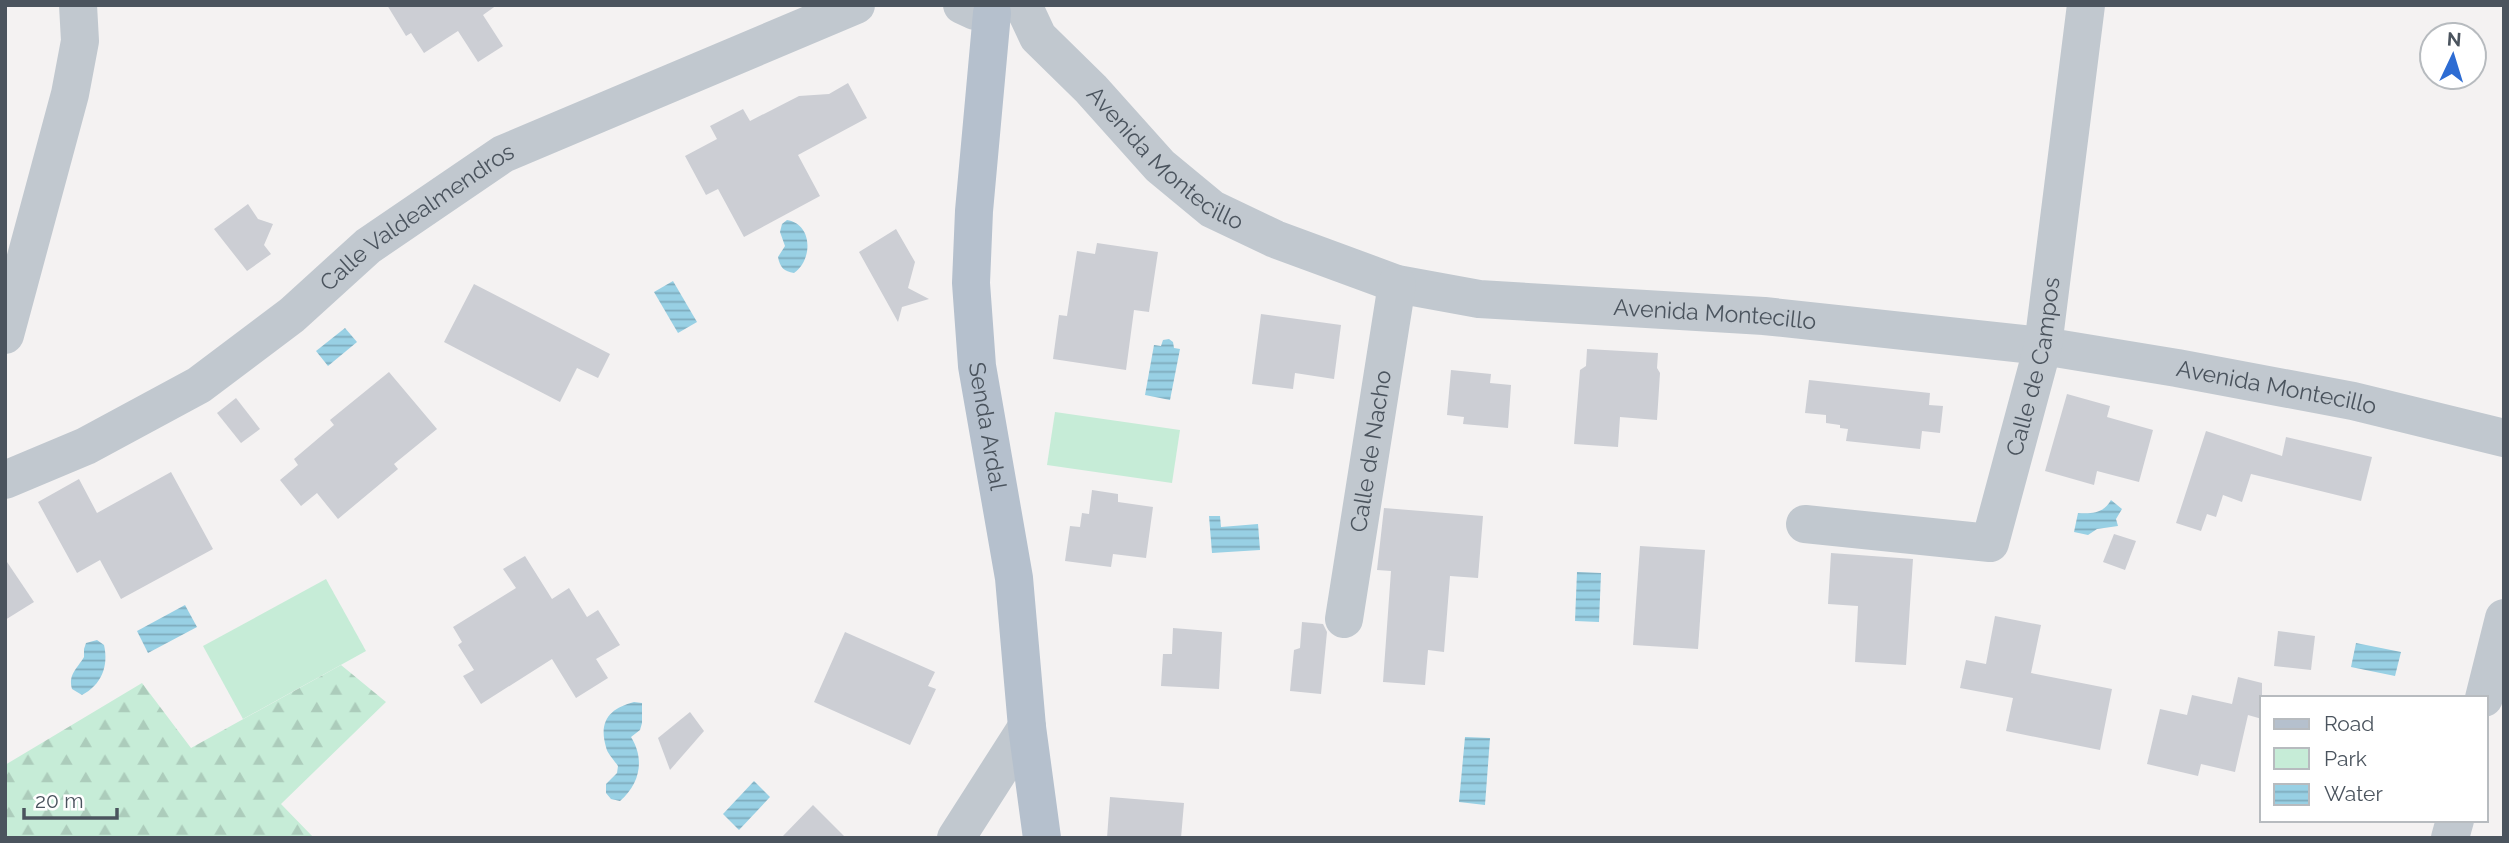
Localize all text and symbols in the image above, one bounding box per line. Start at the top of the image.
north arrow [2418,21,2488,91]
text: N [2446,28,2462,51]
street label: Avenida Montecillo [1082,80,1248,235]
street label: Calle Valdealmendros [314,137,518,296]
street label: Calle de Campos [2000,276,2065,459]
street label: Avenida Montecillo [1613,293,1818,335]
street label: Avenida Montecillo [2174,354,2380,419]
street label: Senda Ardal [964,360,1013,493]
street label: Calle de Nacho [1344,368,1396,534]
legend [2260,696,2488,822]
text: Road [2324,711,2374,736]
text: Park [2324,746,2367,771]
scale bar [24,776,117,820]
text: Water [2324,781,2383,806]
text: 20 m [35,788,83,813]

